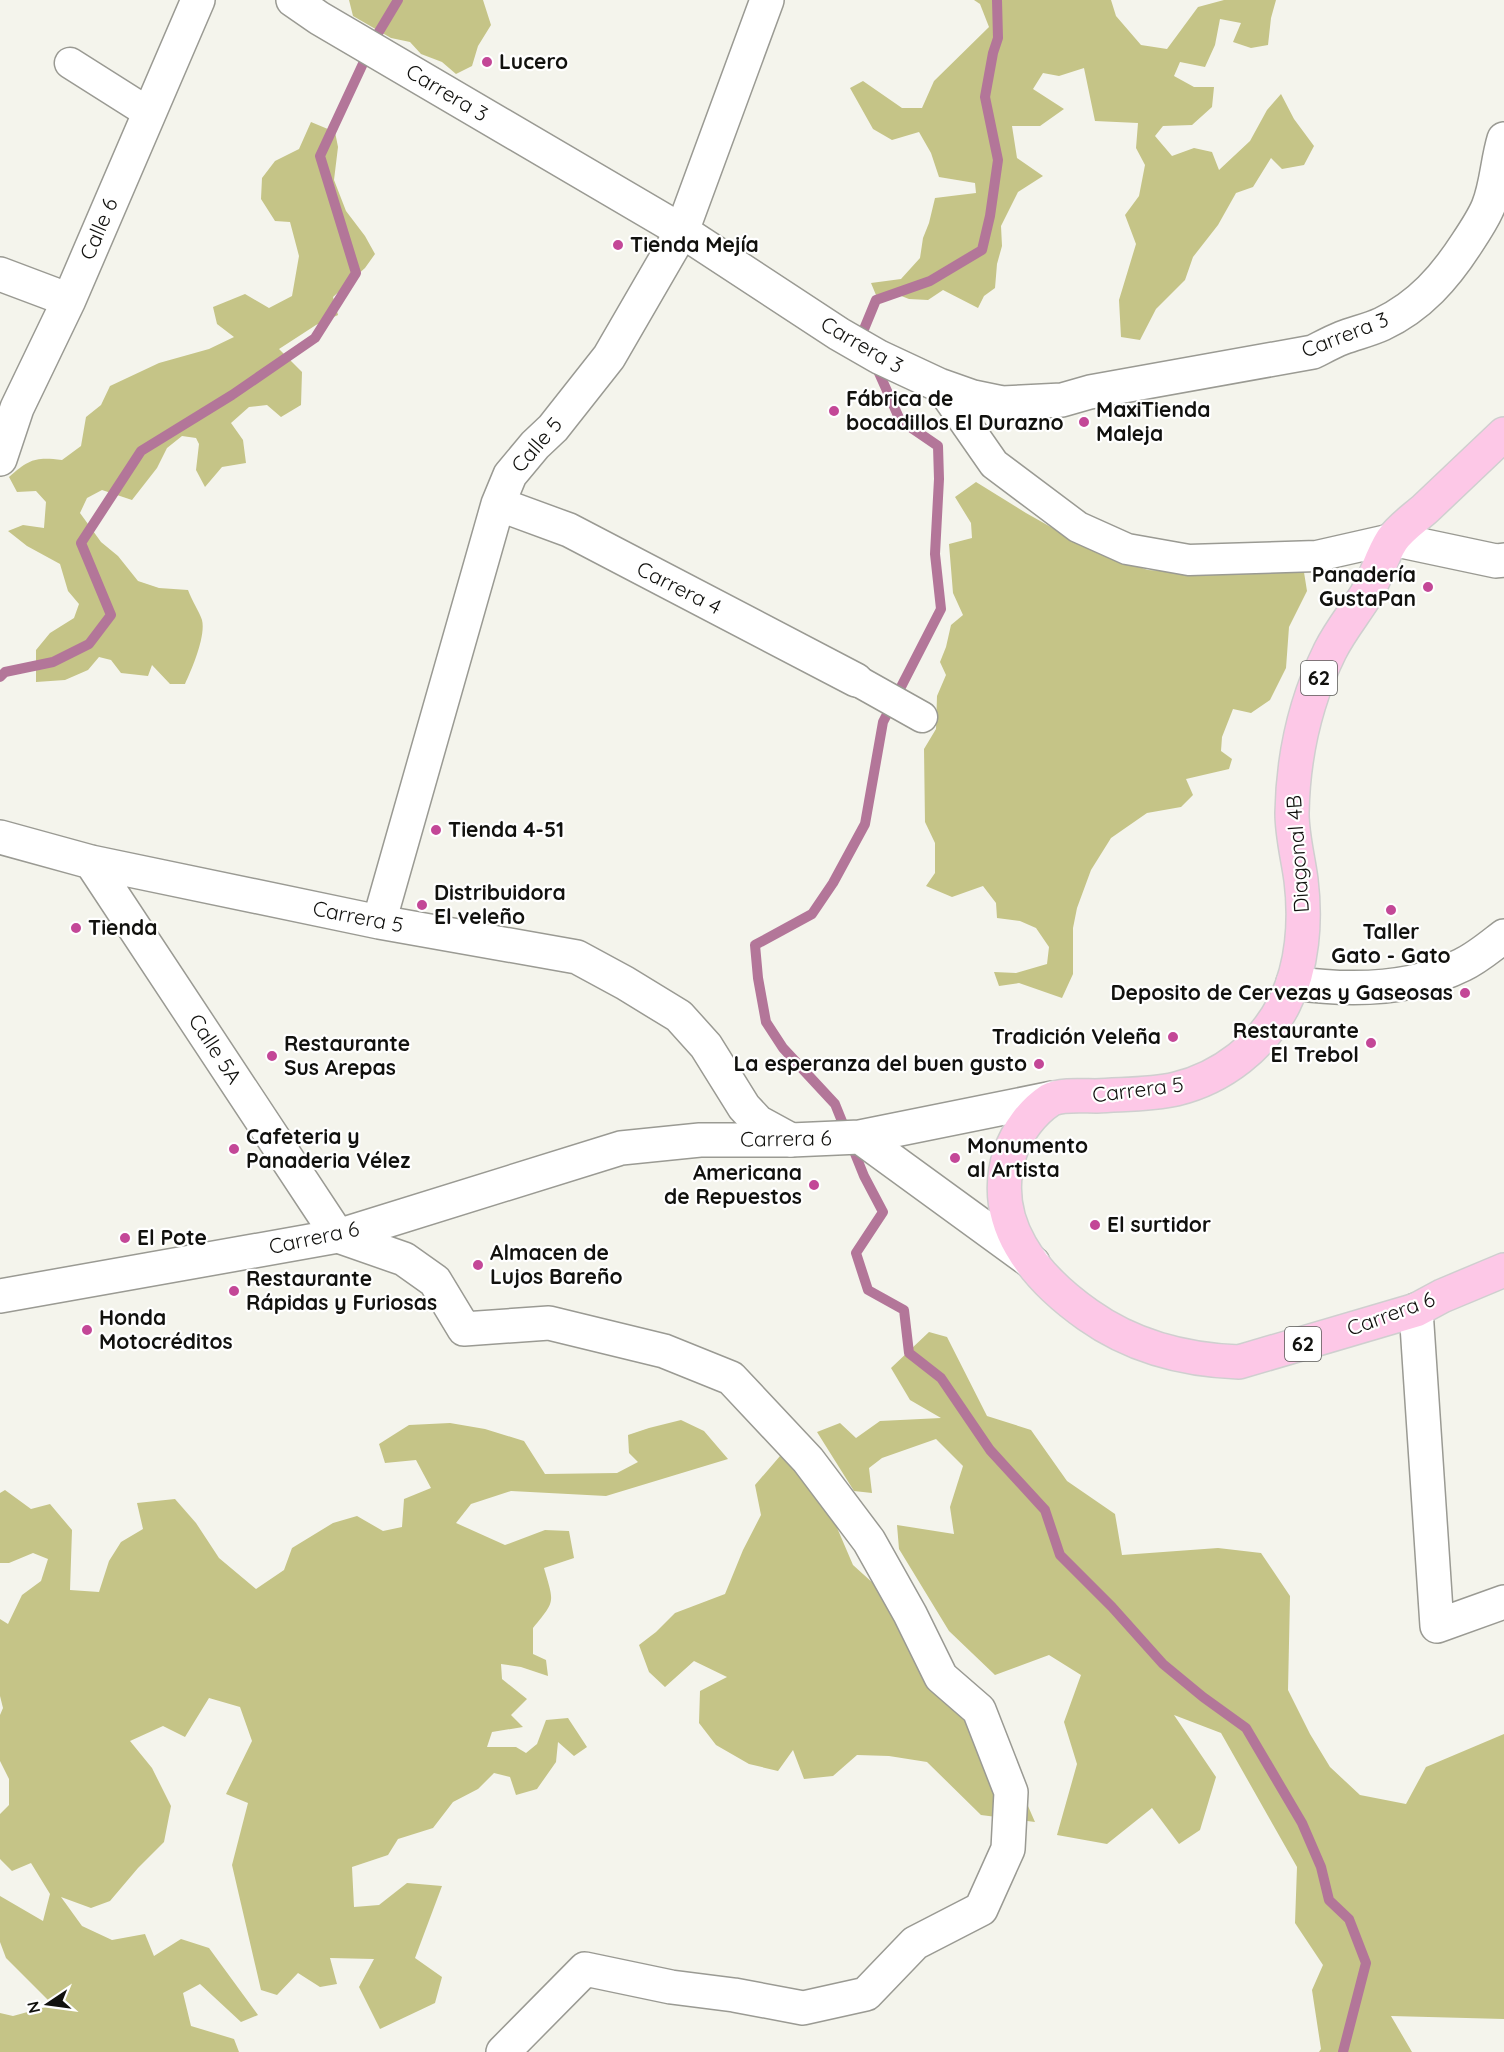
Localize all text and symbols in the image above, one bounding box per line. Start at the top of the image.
place label: Lucero [499,48,568,74]
marker: Lucero [480,55,494,69]
street label: Carrera 3 [402,57,493,127]
street label: Calle 6 [73,194,123,264]
place label: Tienda Mejía [630,231,759,257]
marker: Tienda Mejía [611,238,625,252]
street label: Carrera 3 [1297,306,1392,363]
street label: Carrera 3 [816,310,909,378]
place label: Fábrica de bocadillos El Durazno [846,385,1064,435]
place label: MaxiTienda Maleja [1096,396,1210,446]
marker: Fábrica de bocadillos El Durazno [827,404,841,418]
street label: Calle 5 [505,411,567,477]
marker: MaxiTienda Maleja [1077,415,1091,429]
street label: Carrera 4 [633,555,726,619]
place label: Panadería GustaPan [1312,561,1416,611]
marker: Panadería GustaPan [1421,580,1435,594]
road number: 62 [1301,661,1337,695]
street label: Diagonal 4B [1280,794,1314,914]
place label: Tienda 4-51 [448,816,564,842]
marker: Tienda 4-51 [429,823,443,837]
place label: Distribuidora El veleño [434,879,566,929]
street label: Carrera 5 [311,895,406,938]
marker: Distribuidora El veleño [415,898,429,912]
marker: Taller Gato - Gato [1384,903,1398,917]
place label: Tienda [88,914,157,940]
place label: Taller Gato - Gato [1331,918,1451,968]
marker: Tienda [69,921,83,935]
place label: Deposito de Cervezas y Gaseosas [1110,979,1453,1005]
marker: Deposito de Cervezas y Gaseosas [1458,986,1472,1000]
street label: Calle 5A [184,1008,248,1088]
place label: Restaurante El Trebol [1233,1017,1359,1067]
place label: Tradición Veleña [992,1023,1161,1049]
place label: Restaurante Sus Arepas [284,1030,410,1080]
marker: Tradición Veleña [1166,1030,1180,1044]
marker: Restaurante El Trebol [1364,1036,1378,1050]
marker: Restaurante Sus Arepas [265,1049,279,1063]
place label: La esperanza del buen gusto [734,1050,1027,1076]
marker: La esperanza del buen gusto [1032,1057,1046,1071]
street label: Carrera 5 [1091,1071,1185,1108]
place label: Cafeteria y Panaderia Vélez [246,1123,410,1173]
street label: Carrera 6 [740,1124,832,1152]
place label: Monumento al Artista [967,1132,1088,1182]
marker: Cafeteria y Panaderia Vélez [227,1142,241,1156]
marker: Monumento al Artista [948,1151,962,1165]
place label: Americana de Repuestos [664,1159,802,1209]
marker: Americana de Repuestos [807,1178,821,1192]
place label: El surtidor [1107,1211,1211,1237]
street label: Carrera 6 [266,1215,361,1259]
marker: El surtidor [1088,1218,1102,1232]
place label: El Pote [137,1224,207,1250]
marker: El Pote [118,1231,132,1245]
place label: Almacen de Lujos Bareño [490,1239,623,1289]
marker: Almacen de Lujos Bareño [471,1258,485,1272]
place label: Restaurante Rápidas y Furiosas [246,1265,437,1315]
marker: Restaurante Rápidas y Furiosas [227,1284,241,1298]
street label: Carrera 6 [1343,1285,1438,1341]
place label: Honda Motocréditos [99,1304,233,1354]
marker: Honda Motocréditos [80,1323,94,1337]
road number: 62 [1285,1327,1321,1361]
north arrow [18,1974,78,2034]
text: N [22,1999,44,2015]

